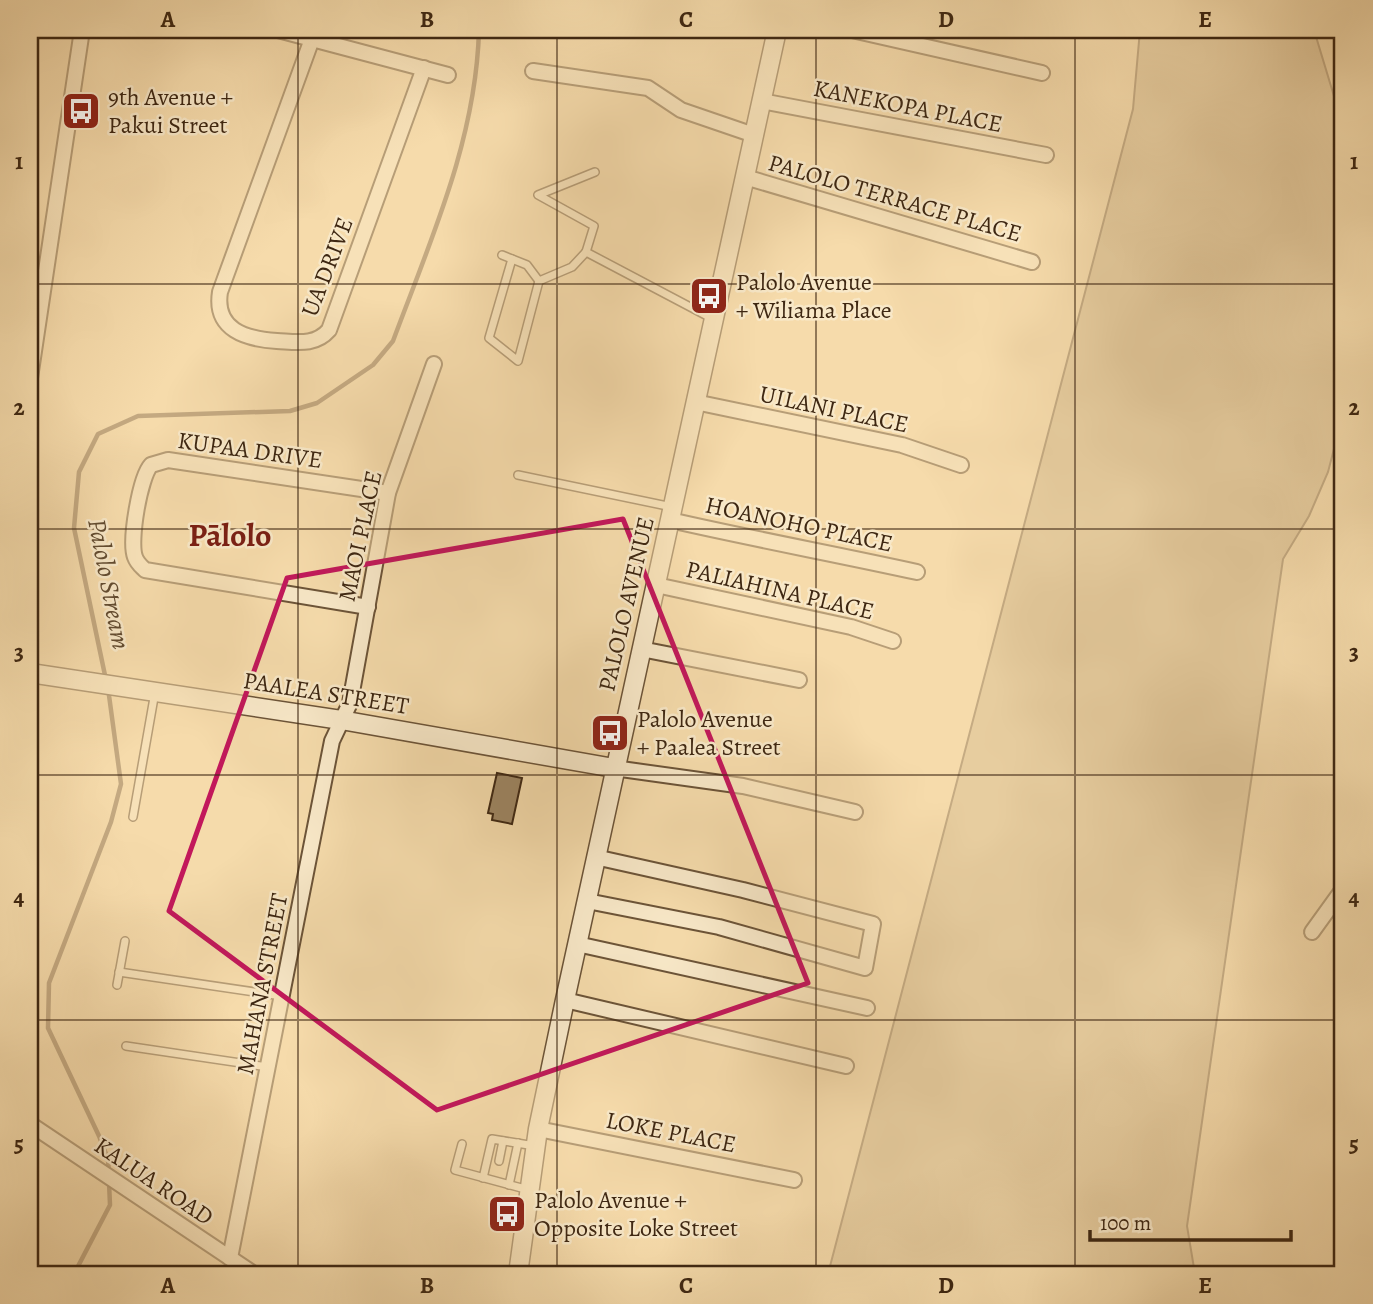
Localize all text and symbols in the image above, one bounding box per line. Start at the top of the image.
text: A [160,4,176,35]
text: B [420,4,434,35]
text: C [679,4,693,35]
text: D [938,4,954,35]
text: E [1198,4,1212,35]
street label: KANEKOPA PLACE [811,72,1005,140]
place label: 9th Avenue + Pakui Street [108,81,233,141]
bus stop icon: 9th Avenue + Pakui Street [60,90,102,132]
text: 1 [15,146,23,177]
street label: PALOLO TERRACE PLACE [765,146,1025,250]
text: 1 [1350,146,1358,177]
street label: UA DRIVE [293,213,361,321]
place label: Palolo Avenue + Wiliama Place [736,266,892,326]
bus stop icon: Palolo Avenue + Wiliama Place [688,275,730,317]
street label: UILANI PLACE [757,378,911,440]
text: 2 [13,392,25,423]
text: 2 [1348,392,1360,423]
street label: KUPAA DRIVE [176,424,324,476]
street label: MAOI PLACE [331,468,389,604]
street label: HOANOHO PLACE [702,489,896,559]
district label: Pālolo [189,513,271,557]
street label: PALOLO AVENUE [590,513,662,695]
water label: Palolo Stream [79,515,139,653]
street label: PALIAHINA PLACE [683,553,877,627]
text: 3 [14,637,24,668]
text: 3 [1349,637,1359,668]
street label: PAALEA STREET [241,664,411,722]
place label: Palolo Avenue + Paalea Street [637,703,781,763]
bus stop icon: Palolo Avenue + Paalea Street [589,712,631,754]
text: 4 [14,882,25,913]
text: 4 [1349,882,1360,913]
street label: MAHANA STREET [229,891,295,1077]
street label: LOKE PLACE [603,1104,739,1160]
text: 5 [14,1128,24,1159]
text: 5 [1349,1128,1359,1159]
street label: KALUA ROAD [88,1129,220,1233]
place label: Palolo Avenue + Opposite Loke Street [534,1184,738,1244]
bus stop icon: Palolo Avenue + Opposite Loke Street [486,1193,528,1235]
scale bar [1090,1199,1291,1243]
text: 100 m [1100,1209,1151,1237]
text: A [160,1270,176,1301]
text: B [420,1270,434,1301]
text: C [679,1270,693,1301]
text: D [938,1270,954,1301]
text: E [1198,1270,1212,1301]

